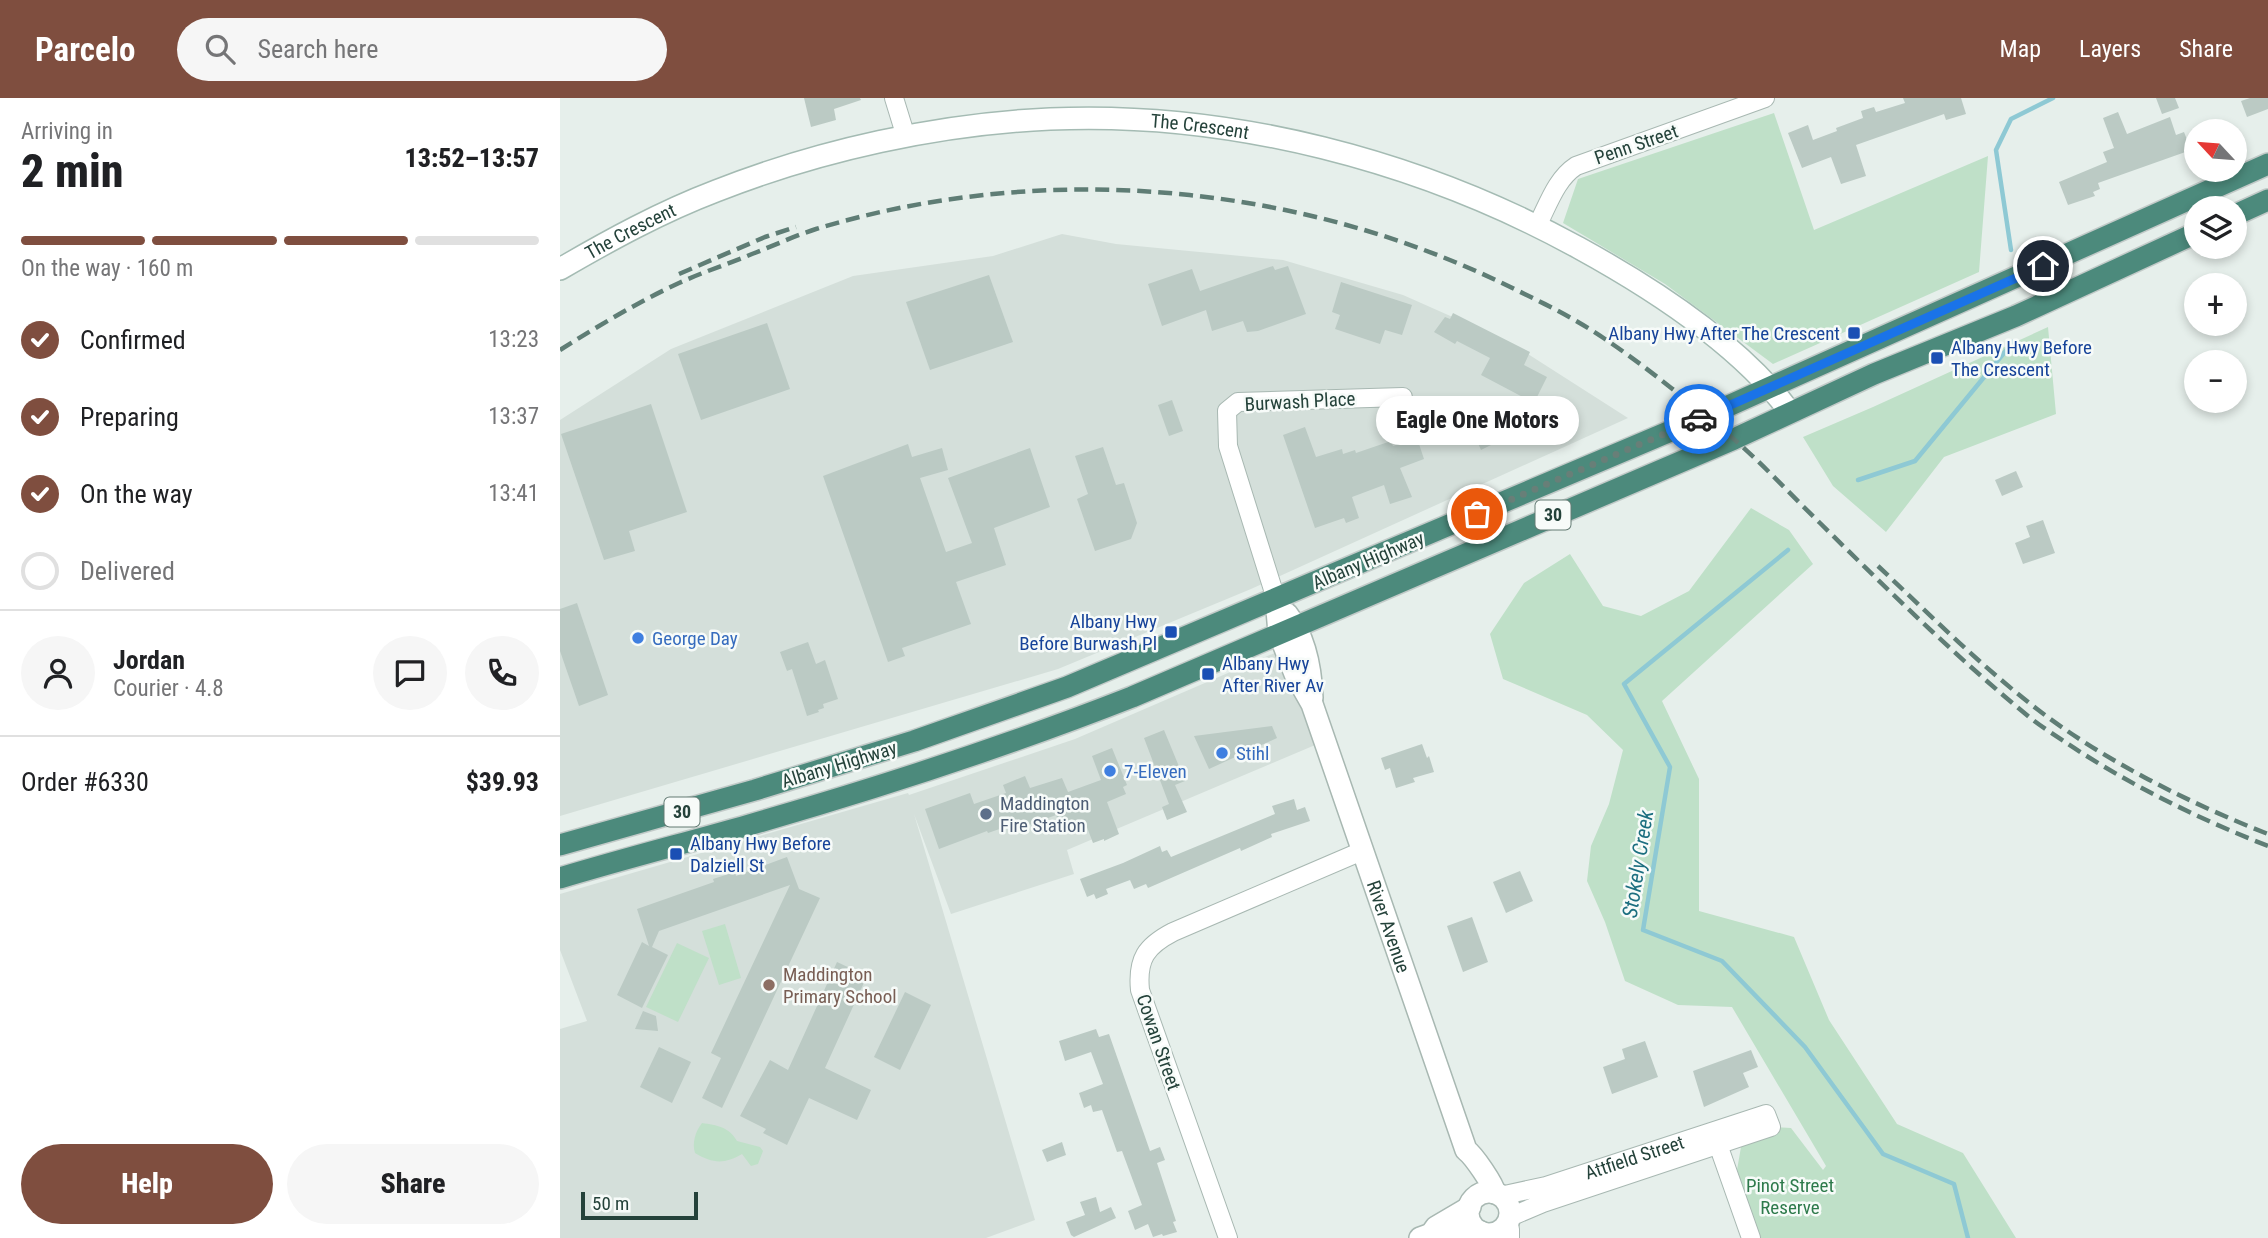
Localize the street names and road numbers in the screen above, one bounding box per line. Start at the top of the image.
street label: The Crescent [1150,109,1251,144]
street label: Penn Street [1591,120,1681,169]
street label: The Crescent [581,198,679,264]
street label: Burwash Place [1244,387,1356,416]
road number: 30 [1536,500,1570,530]
street label: Albany Highway [1309,527,1428,594]
street label: Albany Highway [779,736,900,793]
road number: 30 [664,798,700,826]
street label: River Avenue [1362,877,1415,976]
street label: Cowan Street [1131,991,1186,1093]
street label: Attfield Street [1582,1131,1687,1185]

